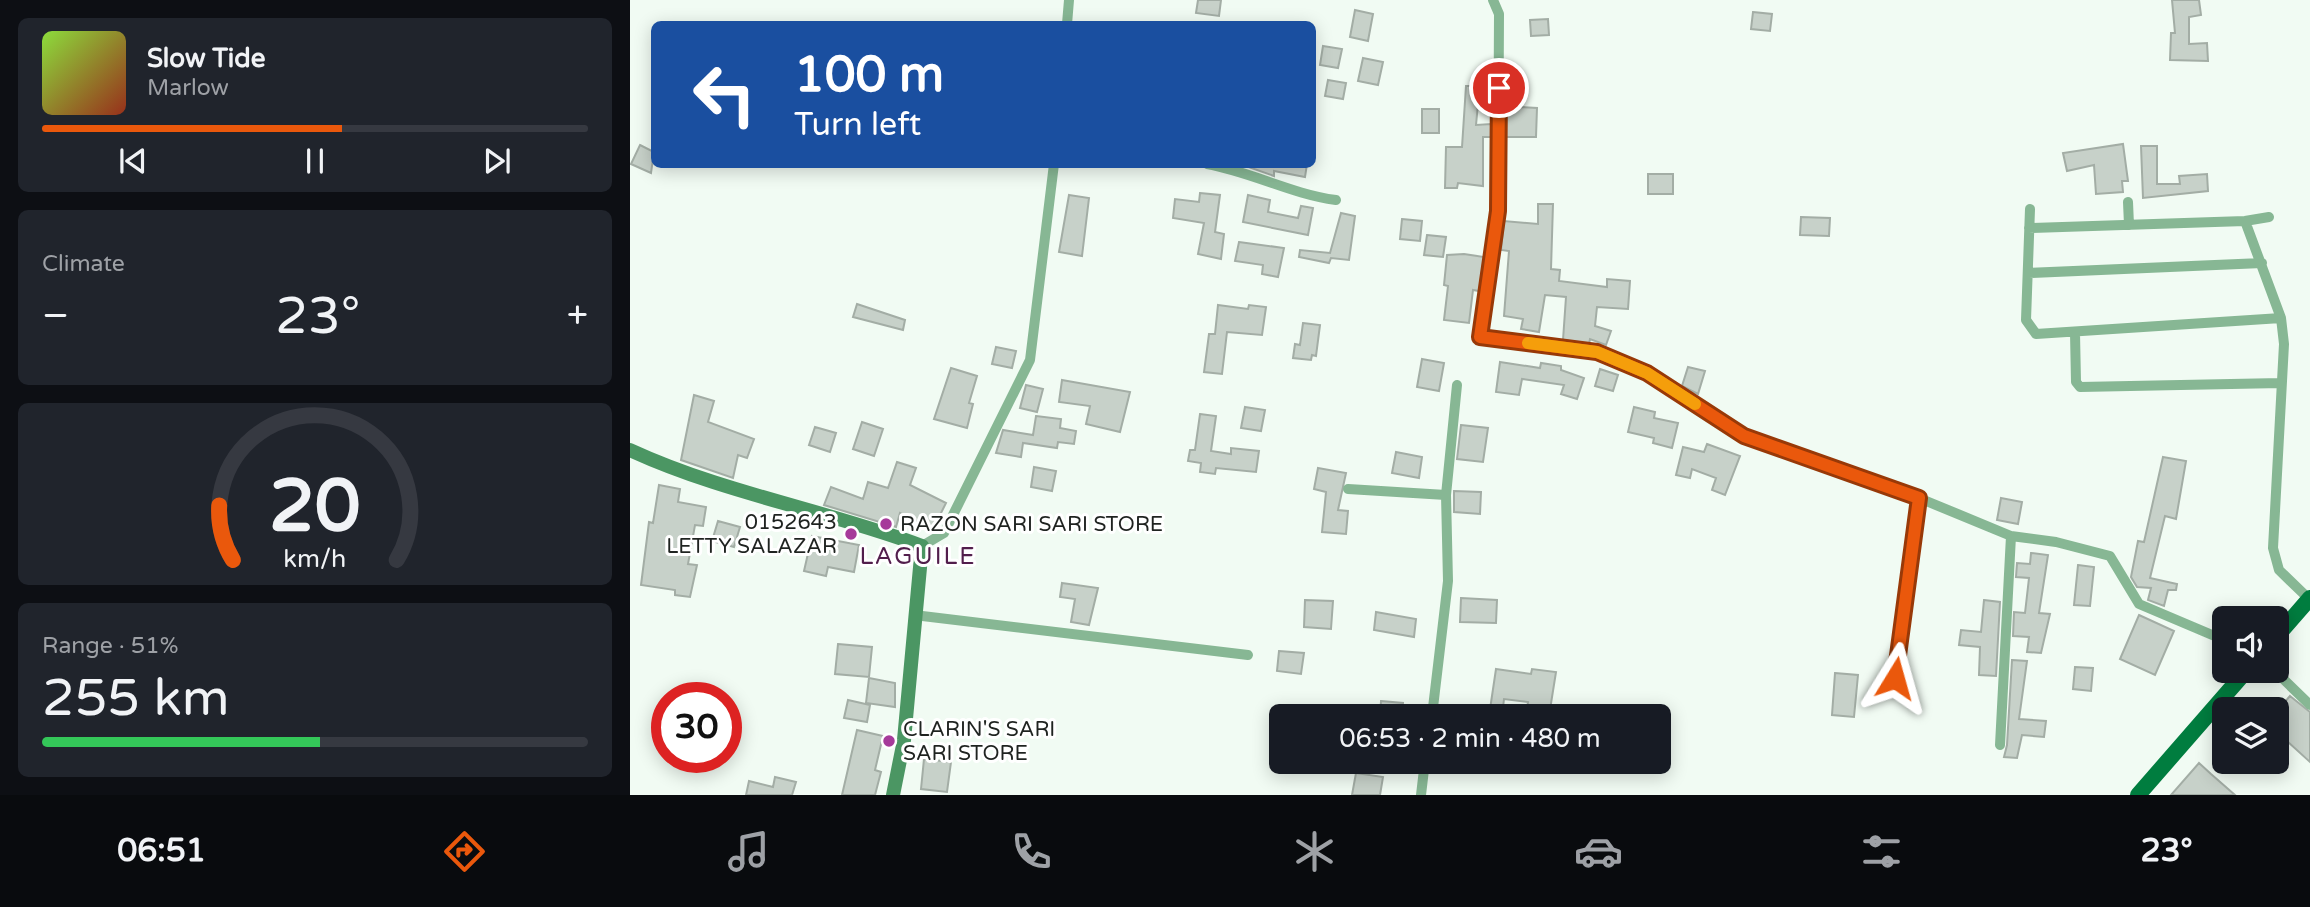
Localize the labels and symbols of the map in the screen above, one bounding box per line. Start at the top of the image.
pin [1469,58,1529,118]
place label: 0152643 LETTY SALAZAR [666,510,837,559]
place label: RAZON SARI SARI STORE [900,512,1163,537]
marker: RAZON SARI SARI STORE [878,516,894,532]
marker: 0152643 LETTY SALAZAR [843,526,859,542]
district label: LAGUILE [859,542,977,571]
position arrow [1858,641,1932,715]
speed limit sign: 30 [651,682,742,773]
place label: CLARIN'S SARI SARI STORE [903,717,1055,766]
marker: CLARIN'S SARI SARI STORE [881,733,897,749]

